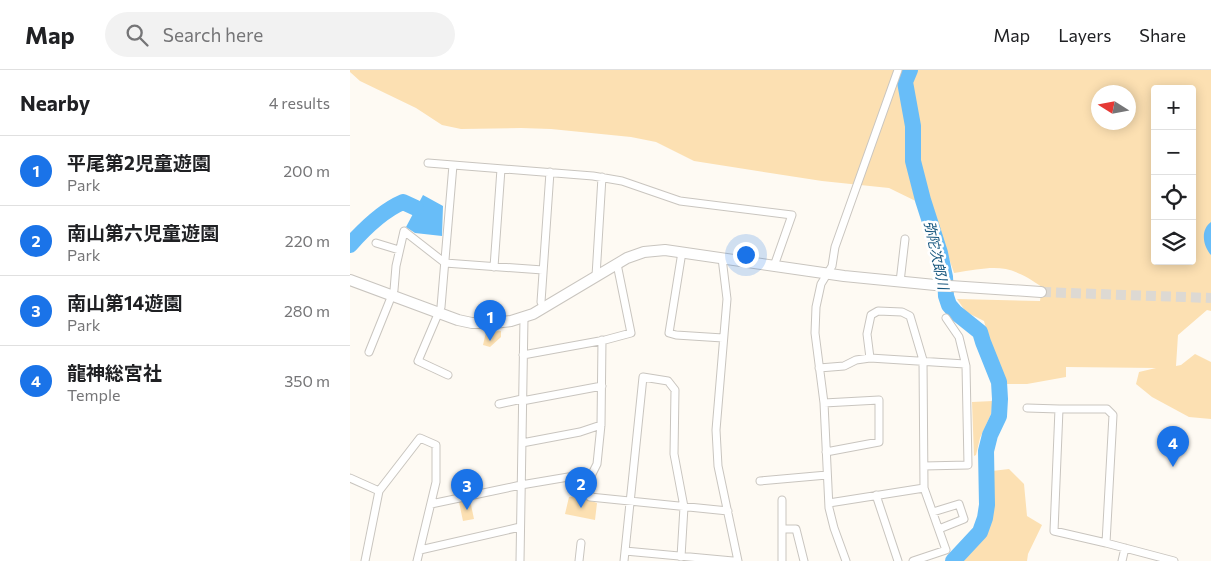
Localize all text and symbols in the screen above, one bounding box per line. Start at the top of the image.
search box [105,12,455,57]
text: Map [25,20,75,49]
icon: search [123,21,151,49]
text: Search here [163,23,263,46]
text: Map [993,24,1030,46]
text: Layers [1058,24,1111,46]
text: Share [1139,24,1186,46]
north arrow [1091,85,1136,130]
map controls [1151,85,1196,265]
button: + [1151,85,1196,130]
text: Nearby [20,90,90,115]
text: 4 results [269,93,330,112]
button: − [1151,130,1196,175]
text: 平尾第2児童遊園 [67,151,211,174]
text: 1 [32,161,40,180]
text: 200 m [283,161,330,180]
text: Park [67,175,100,194]
button: locate [1151,175,1196,220]
water label: 弥陀次郎川 [921,219,953,293]
button: layers [1151,220,1196,265]
text: 南山第六児童遊園 [67,221,219,244]
text: 2 [31,231,41,250]
text: 220 m [285,231,330,250]
your location [733,242,759,268]
text: Park [67,245,100,264]
text: 南山第14遊園 [67,291,182,314]
pin: 1 [474,300,506,341]
text: 3 [31,301,41,320]
text: 280 m [284,301,330,320]
text: Park [67,315,100,334]
text: 龍神総宮社 [67,361,162,384]
text: 4 [31,371,41,390]
text: 350 m [284,371,330,390]
text: Temple [67,385,120,404]
pin: 4 [1157,426,1189,467]
pin: 2 [565,467,597,508]
pin: 3 [451,469,483,510]

